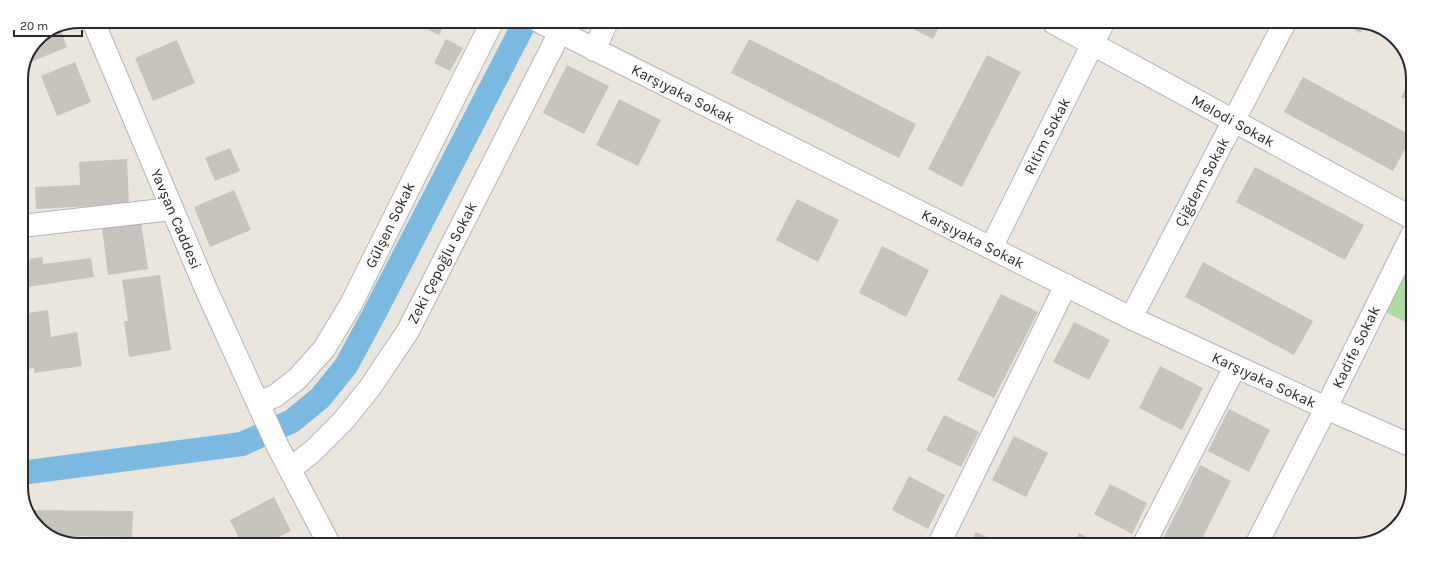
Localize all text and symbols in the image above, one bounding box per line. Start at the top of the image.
scale bar [14,12,82,38]
text: 20 m [20,19,48,33]
street label: Karşıyaka Sokak [629,60,737,128]
street label: Melodi Sokak [1188,91,1278,151]
street label: Ritim Sokak [1020,95,1074,177]
street label: Çiğdem Sokak [1171,134,1233,230]
street label: Yavşan Caddesi [147,166,205,272]
street label: Gülşen Sokak [361,179,419,271]
street label: Zeki Çepoğlu Sokak [403,199,481,327]
street label: Karşıyaka Sokak [919,205,1027,273]
street label: Kadife Sokak [1328,303,1384,391]
street label: Karşıyaka Sokak [1209,348,1319,412]

